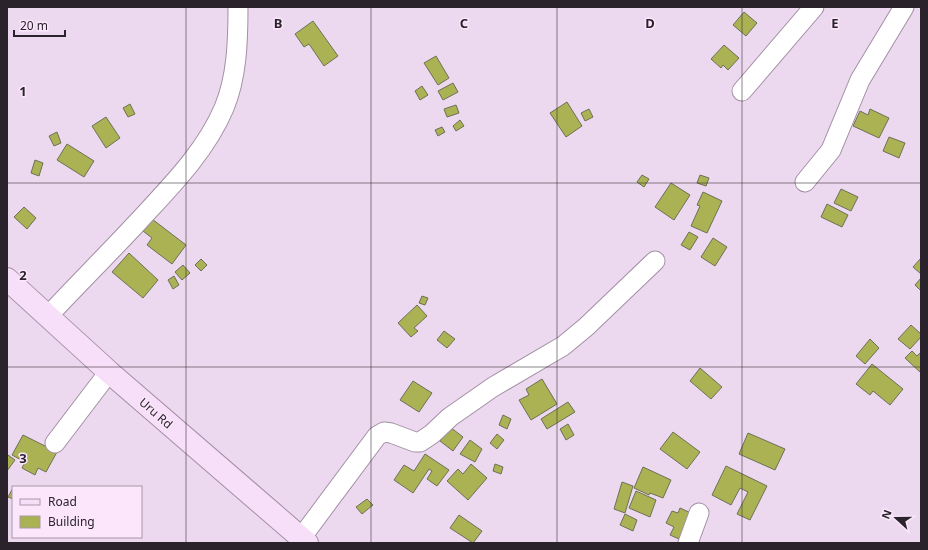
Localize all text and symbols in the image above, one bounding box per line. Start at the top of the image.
scale bar [14,12,65,38]
text: B [274,14,282,32]
text: C [460,14,468,32]
text: D [645,14,655,32]
text: E [831,14,839,32]
text: 20 m [20,17,48,34]
text: 1 [19,82,27,100]
text: 2 [19,266,27,284]
street label: Uru Rd [136,394,176,432]
text: 3 [19,449,27,467]
legend [12,486,142,538]
text: Road [48,493,77,510]
north arrow [876,498,916,538]
text: N [878,507,895,521]
text: Building [48,513,95,530]

